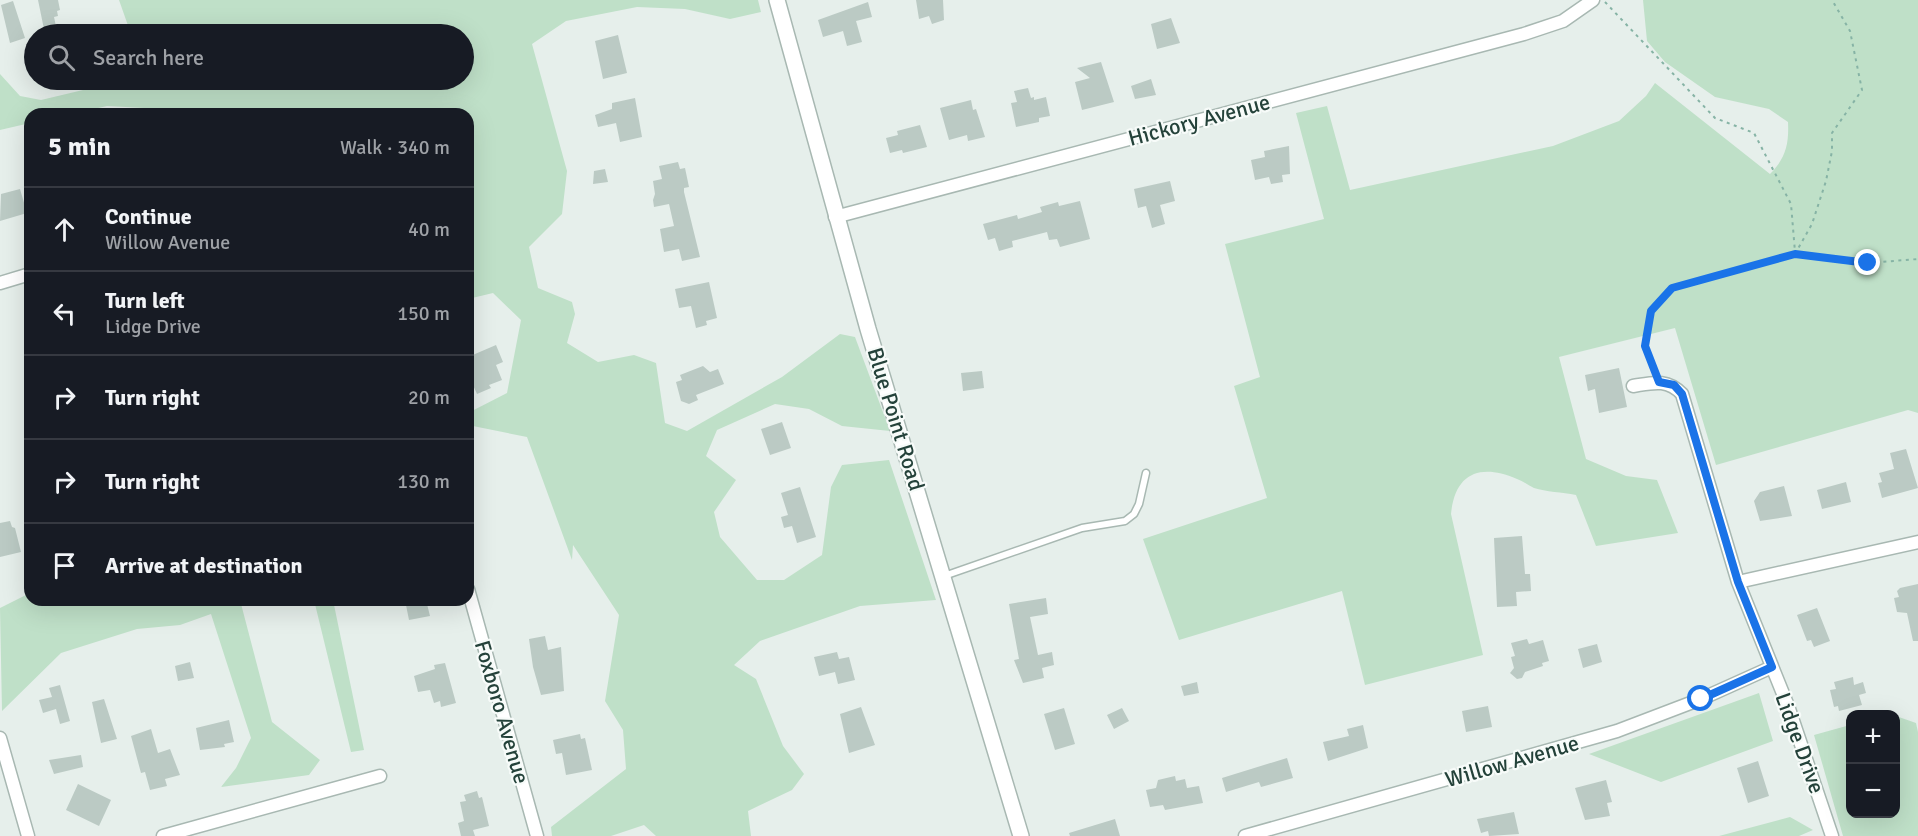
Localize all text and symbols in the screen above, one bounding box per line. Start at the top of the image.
search box [24,24,474,90]
icon: search [45,41,78,74]
text: Search here [93,44,204,71]
street label: Hickory Avenue [1125,88,1273,152]
text: 5 min [48,131,111,163]
text: Walk · 340 m [340,135,450,160]
text: Continue [105,203,192,230]
icon: ahead [48,213,81,246]
text: 40 m [408,217,450,242]
text: Willow Avenue [105,230,230,255]
route end [1854,249,1880,275]
text: Turn left [105,287,185,314]
icon: left [48,297,81,330]
text: 150 m [397,301,450,326]
text: Lidge Drive [105,314,201,339]
street label: Blue Point Road [861,344,931,494]
icon: right [48,381,81,414]
text: Turn right [105,384,200,411]
text: 20 m [408,385,450,410]
icon: right [48,465,81,498]
text: Turn right [105,468,200,495]
text: 130 m [397,469,450,494]
icon: arrive [48,549,81,582]
text: Arrive at destination [105,552,302,579]
street label: Foxboro Avenue [469,637,535,787]
route start [1687,685,1713,711]
street label: Lidge Drive [1769,689,1831,797]
map controls [1846,710,1900,818]
button: + [1846,710,1900,764]
street label: Willow Avenue [1442,729,1582,793]
button: − [1846,764,1900,818]

